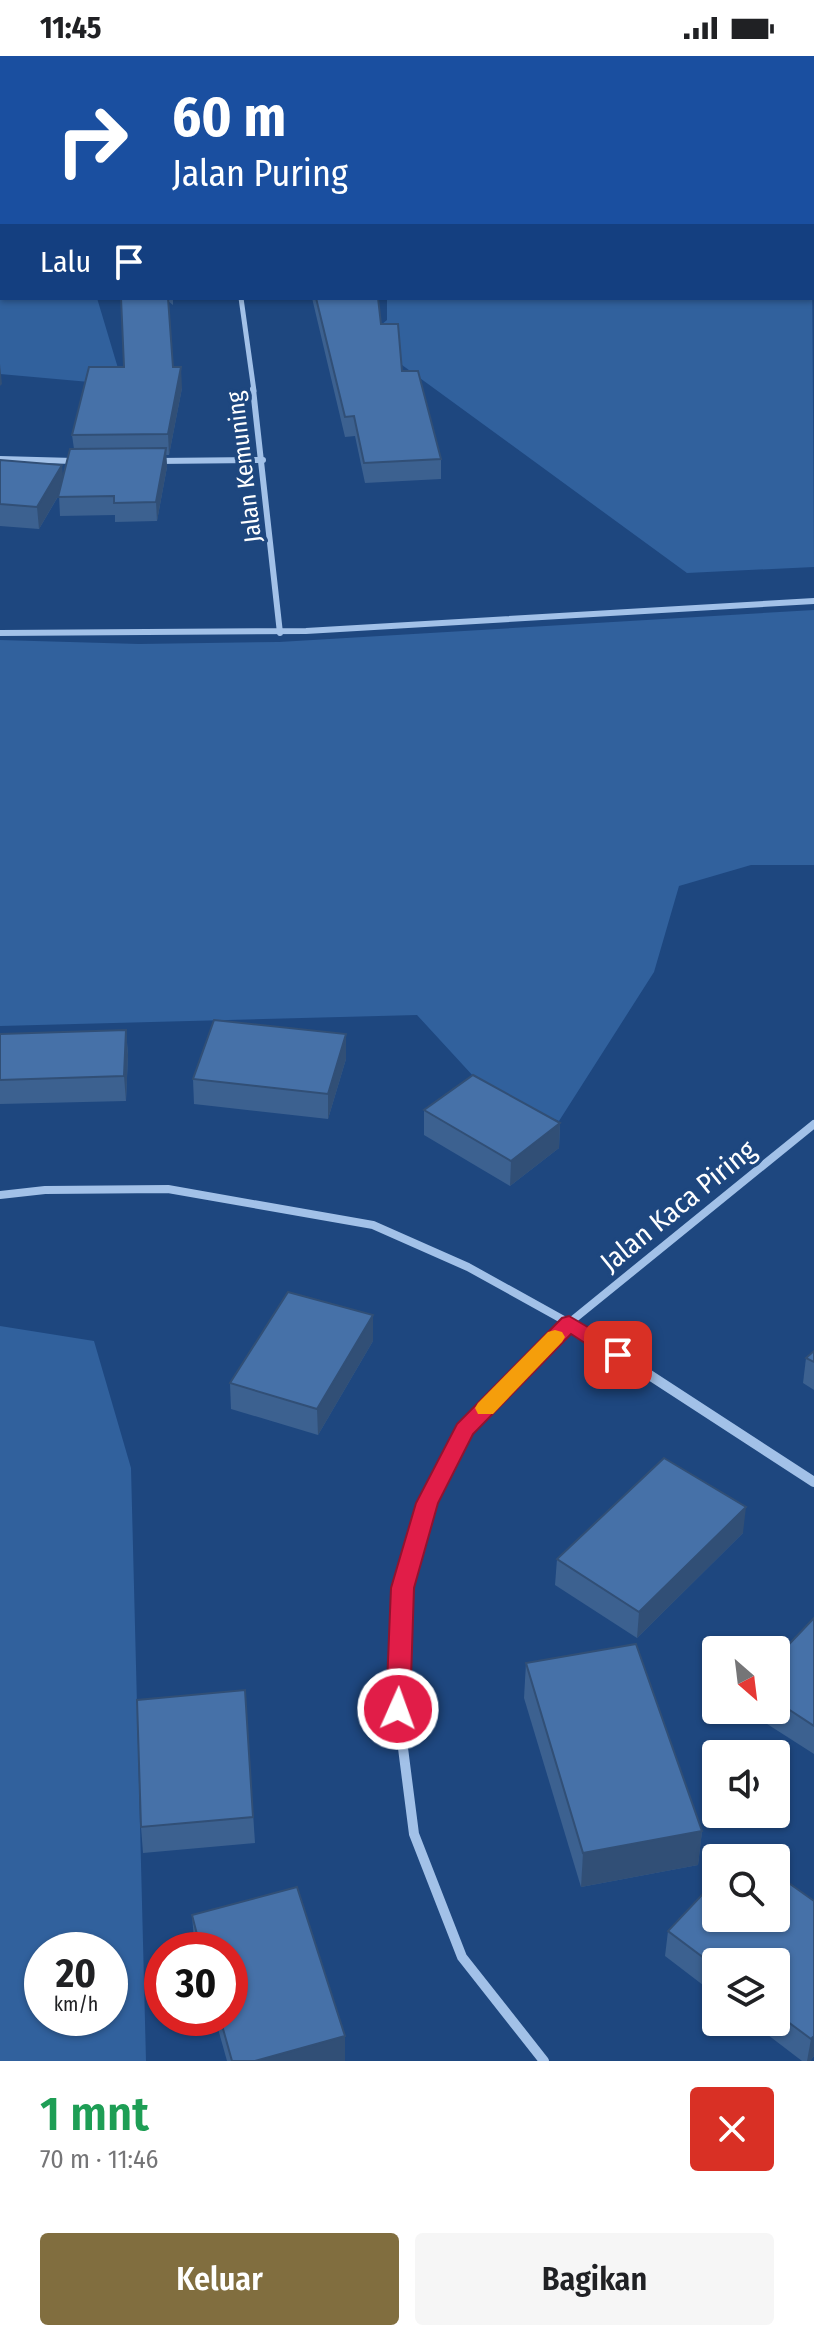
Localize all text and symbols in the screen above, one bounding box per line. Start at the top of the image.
text: 11:45 [40,10,101,46]
text: 60 m [172,84,286,151]
icon: right [40,88,144,192]
text: Jalan Puring [172,152,348,196]
icon: arrive [107,240,151,284]
text: Lalu [40,244,91,280]
street label: Jalan Kemuning [221,389,267,544]
street label: Jalan Kaca Piring [594,1133,763,1279]
pin [584,1321,652,1389]
icon: arrive [596,1333,640,1377]
north arrow [702,1636,790,1724]
map controls [702,1636,790,2036]
position arrow [356,1667,440,1751]
button: sound [702,1740,790,1828]
button: search [702,1844,790,1932]
speed limit sign: 30 [144,1932,248,2036]
button: layers [702,1948,790,2036]
text: 20 [56,1950,96,1998]
text: km/h [54,1992,98,2016]
text: 1 mnt [40,2085,149,2143]
button: close [690,2087,774,2171]
text: 70 m · 11:46 [40,2144,158,2175]
button: Keluar [40,2233,399,2325]
button: Bagikan [415,2233,774,2325]

